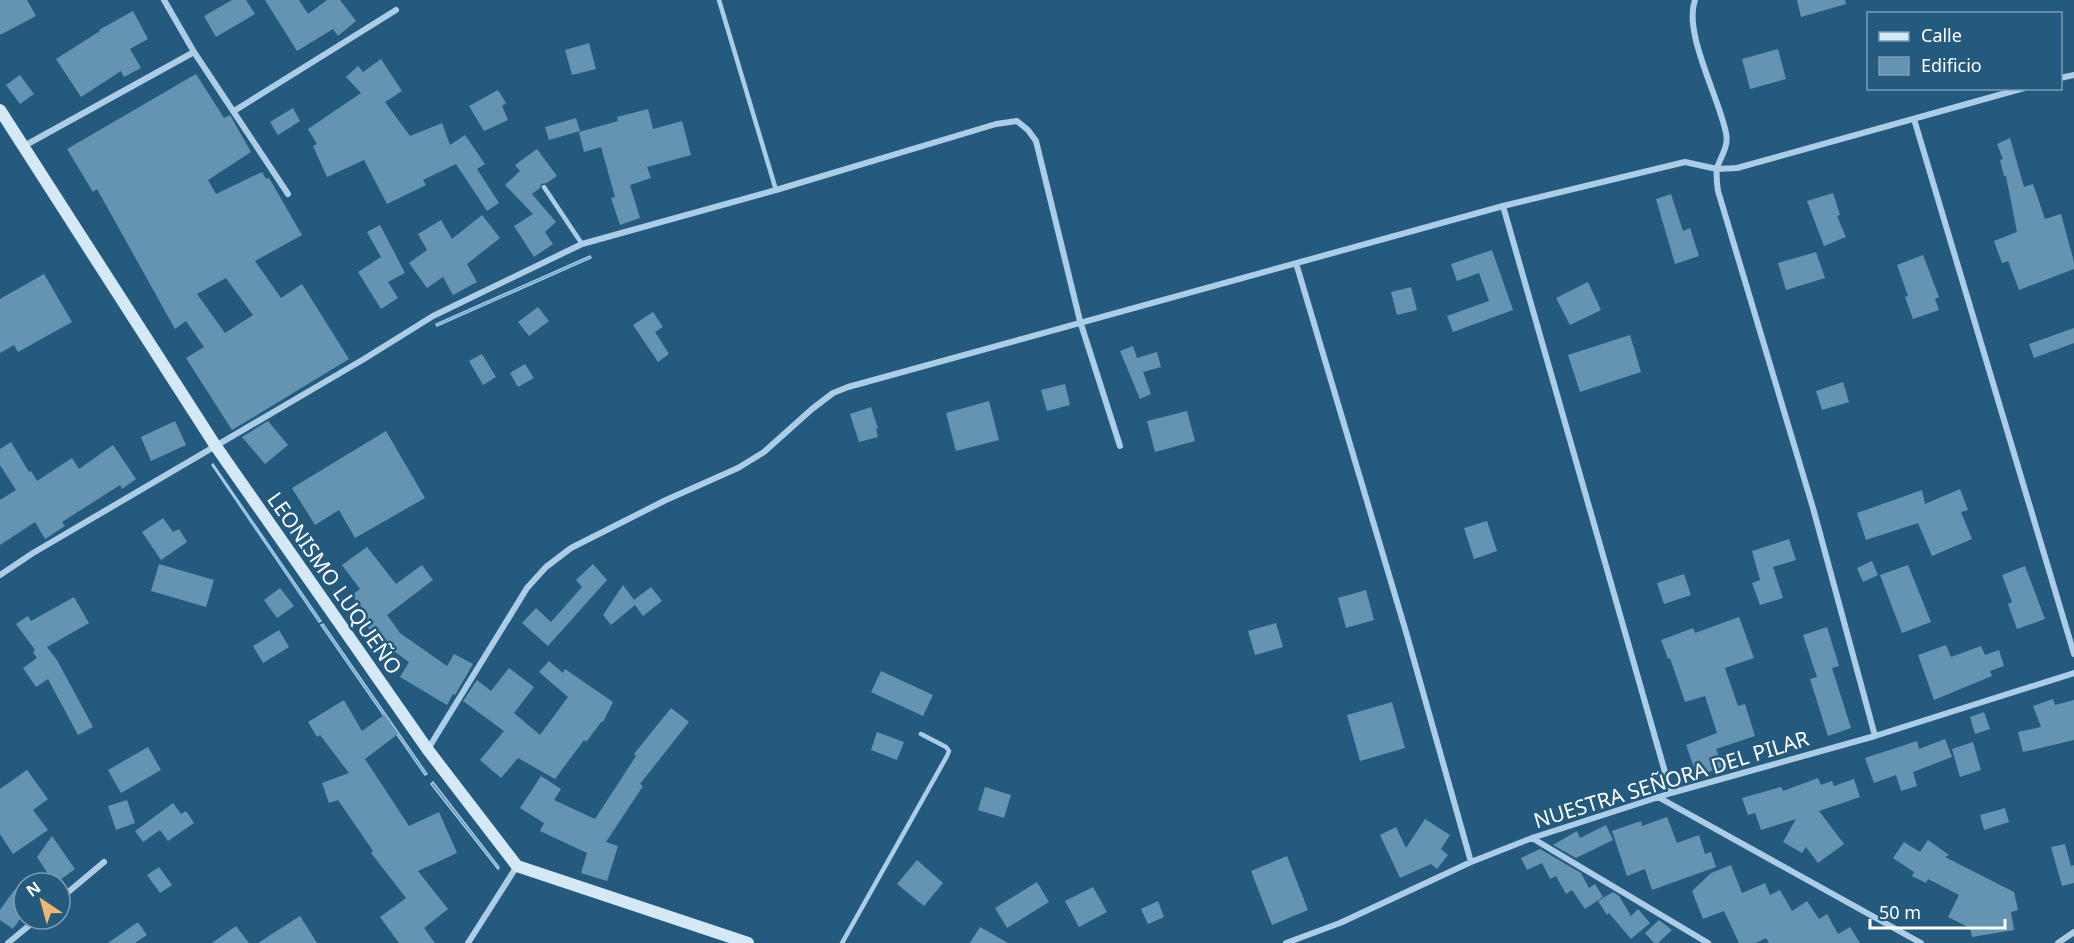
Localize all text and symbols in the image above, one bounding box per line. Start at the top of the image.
legend [1867,12,2062,90]
text: Calle [1921,23,1962,47]
text: Edificio [1921,53,1982,77]
street label: LEONISMO LUQUEÑO [261,486,409,680]
street label: NUESTRA SEÑORA DEL PILAR [1530,724,1812,834]
north arrow [12,871,72,931]
text: N [21,876,45,902]
scale bar [1870,892,2005,930]
text: 50 m [1879,900,1921,924]

